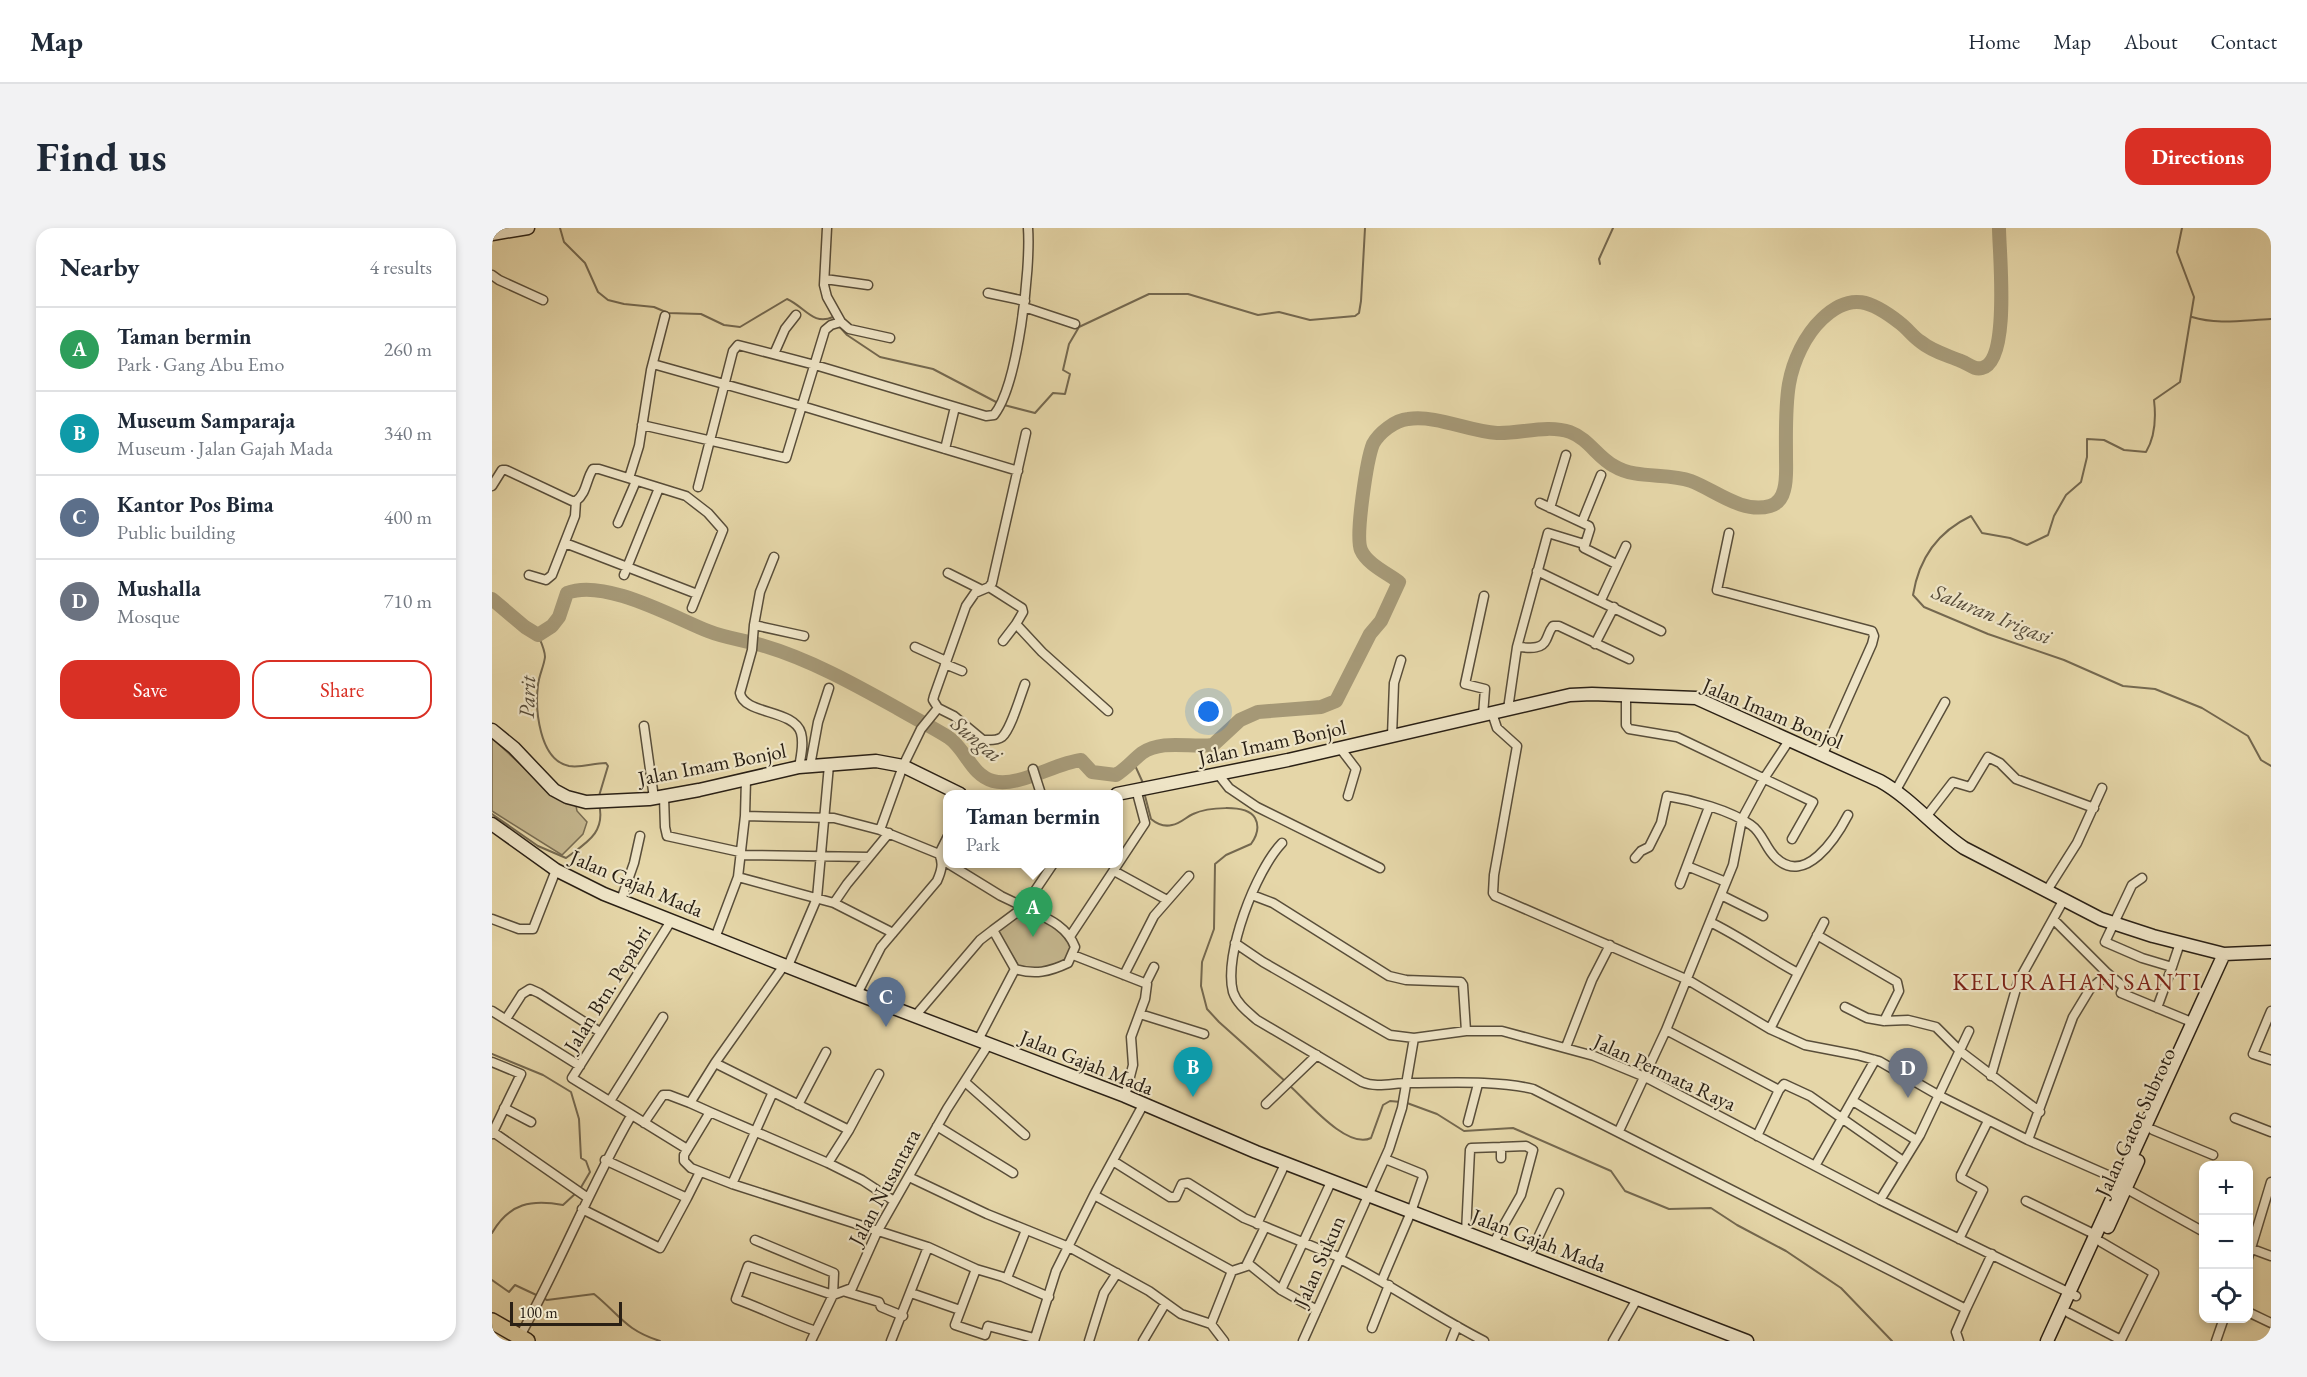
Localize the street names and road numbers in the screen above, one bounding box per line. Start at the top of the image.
street label: Jalan Imam Bonjol [1697,670,1847,755]
street label: Jalan Imam Bonjol [1194,713,1348,771]
street label: Jalan Imam Bonjol [634,736,788,792]
street label: Jalan Gajah Mada [565,842,708,923]
street label: Jalan Btn. Pepabri [556,921,657,1059]
street label: Jalan Gajah Mada [1014,1022,1158,1101]
street label: Jalan Permata Raya [1588,1026,1741,1117]
street label: Jalan Gatot Subroto [2088,1043,2181,1203]
street label: Jalan Nusantara [841,1123,926,1252]
street label: Jalan Gajah Mada [1466,1201,1611,1278]
street label: Jalan Sukun [1286,1211,1351,1313]

